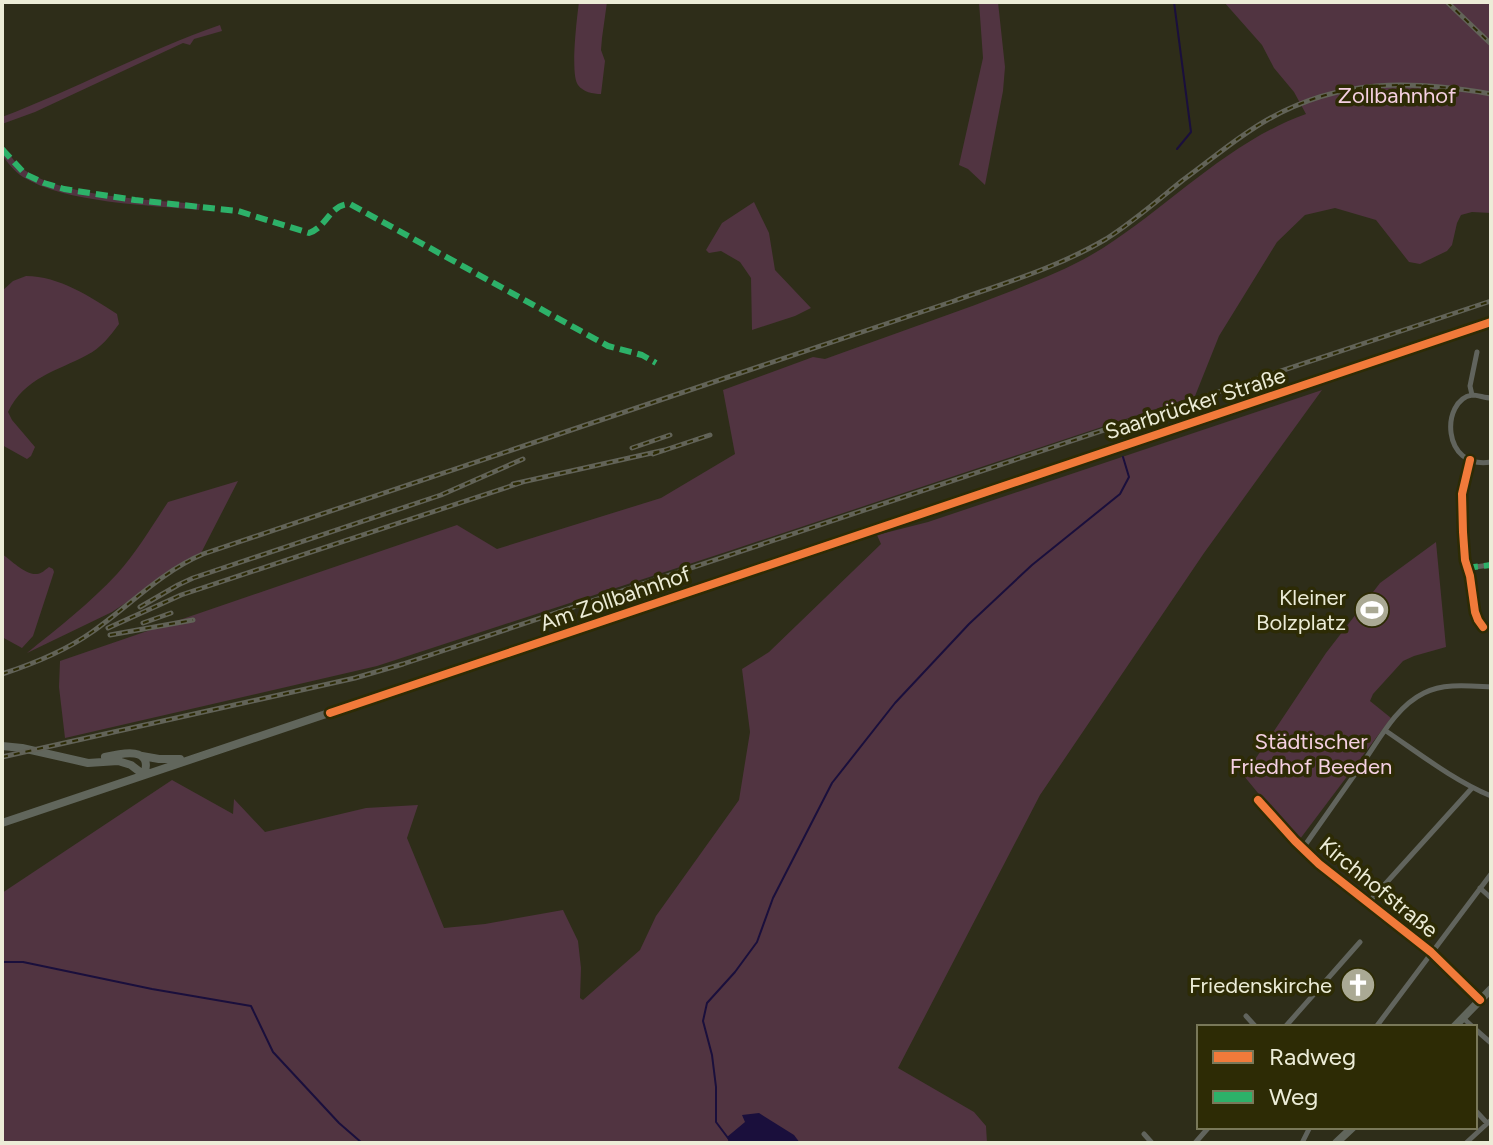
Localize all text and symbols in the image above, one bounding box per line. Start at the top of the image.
park label: Zollbahnhof [1338,82,1457,109]
street label: Saarbrücker Straße [1102,362,1289,445]
street label: Am Zollbahnhof [536,560,695,637]
place label: Kleiner Bolzplatz [1256,584,1347,636]
sports icon: Kleiner Bolzplatz [1353,591,1391,629]
park label: Städtischer Friedhof Beeden [1230,728,1392,780]
street label: Kirchhofstraße [1314,831,1443,943]
church icon: Friedenskirche [1339,966,1377,1004]
place label: Friedenskirche [1189,972,1332,999]
legend [1197,1025,1477,1129]
text: Radweg [1269,1042,1356,1071]
text: Weg [1269,1082,1318,1111]

